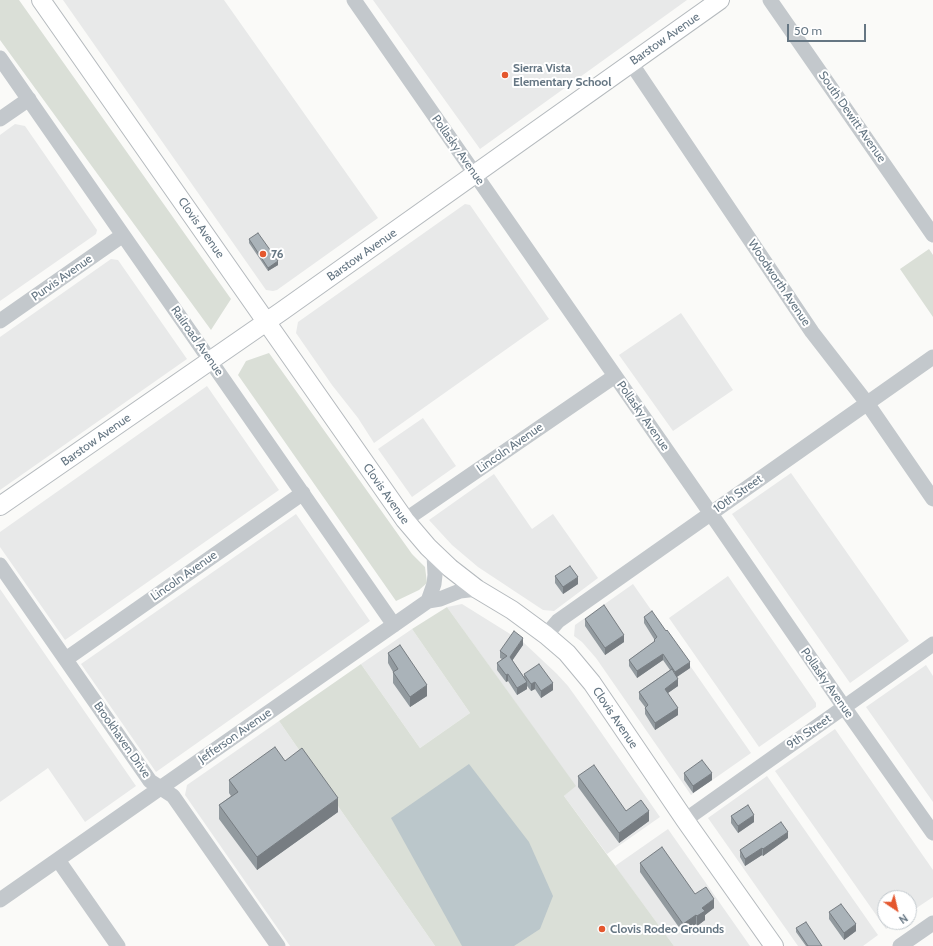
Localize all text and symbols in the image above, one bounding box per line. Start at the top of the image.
street label: Barstow Avenue [627,10,703,68]
scale bar [789,16,868,42]
text: 50 m [794,23,822,38]
place label: Sierra Vista Elementary School [513,61,611,89]
street label: South Dewitt Avenue [815,69,889,165]
marker: Sierra Vista Elementary School [500,70,510,80]
street label: Pollasky Avenue [429,112,487,188]
street label: Clovis Avenue [175,195,227,261]
street label: Barstow Avenue [324,226,400,284]
street label: Woodworth Avenue [745,237,813,329]
place label: 76 [271,247,284,261]
marker: 76 [258,249,268,259]
street label: Purvis Avenue [29,252,95,304]
street label: Railroad Avenue [168,303,226,379]
street label: Pollasky Avenue [614,378,672,454]
street label: Barstow Avenue [58,411,134,469]
street label: Lincoln Avenue [474,420,546,476]
street label: Clovis Avenue [360,461,412,527]
street label: 10th Street [711,472,765,516]
street label: Lincoln Avenue [148,548,220,604]
street label: Pollasky Avenue [798,645,856,721]
street label: Clovis Avenue [589,685,641,751]
street label: Brookhaven Drive [90,699,154,781]
street label: Jefferson Avenue [196,705,274,767]
street label: 9th Street [784,712,834,752]
north arrow [877,890,917,930]
text: N [896,911,911,927]
place label: Clovis Rodeo Grounds [610,922,724,936]
marker: Clovis Rodeo Grounds [597,924,607,934]

